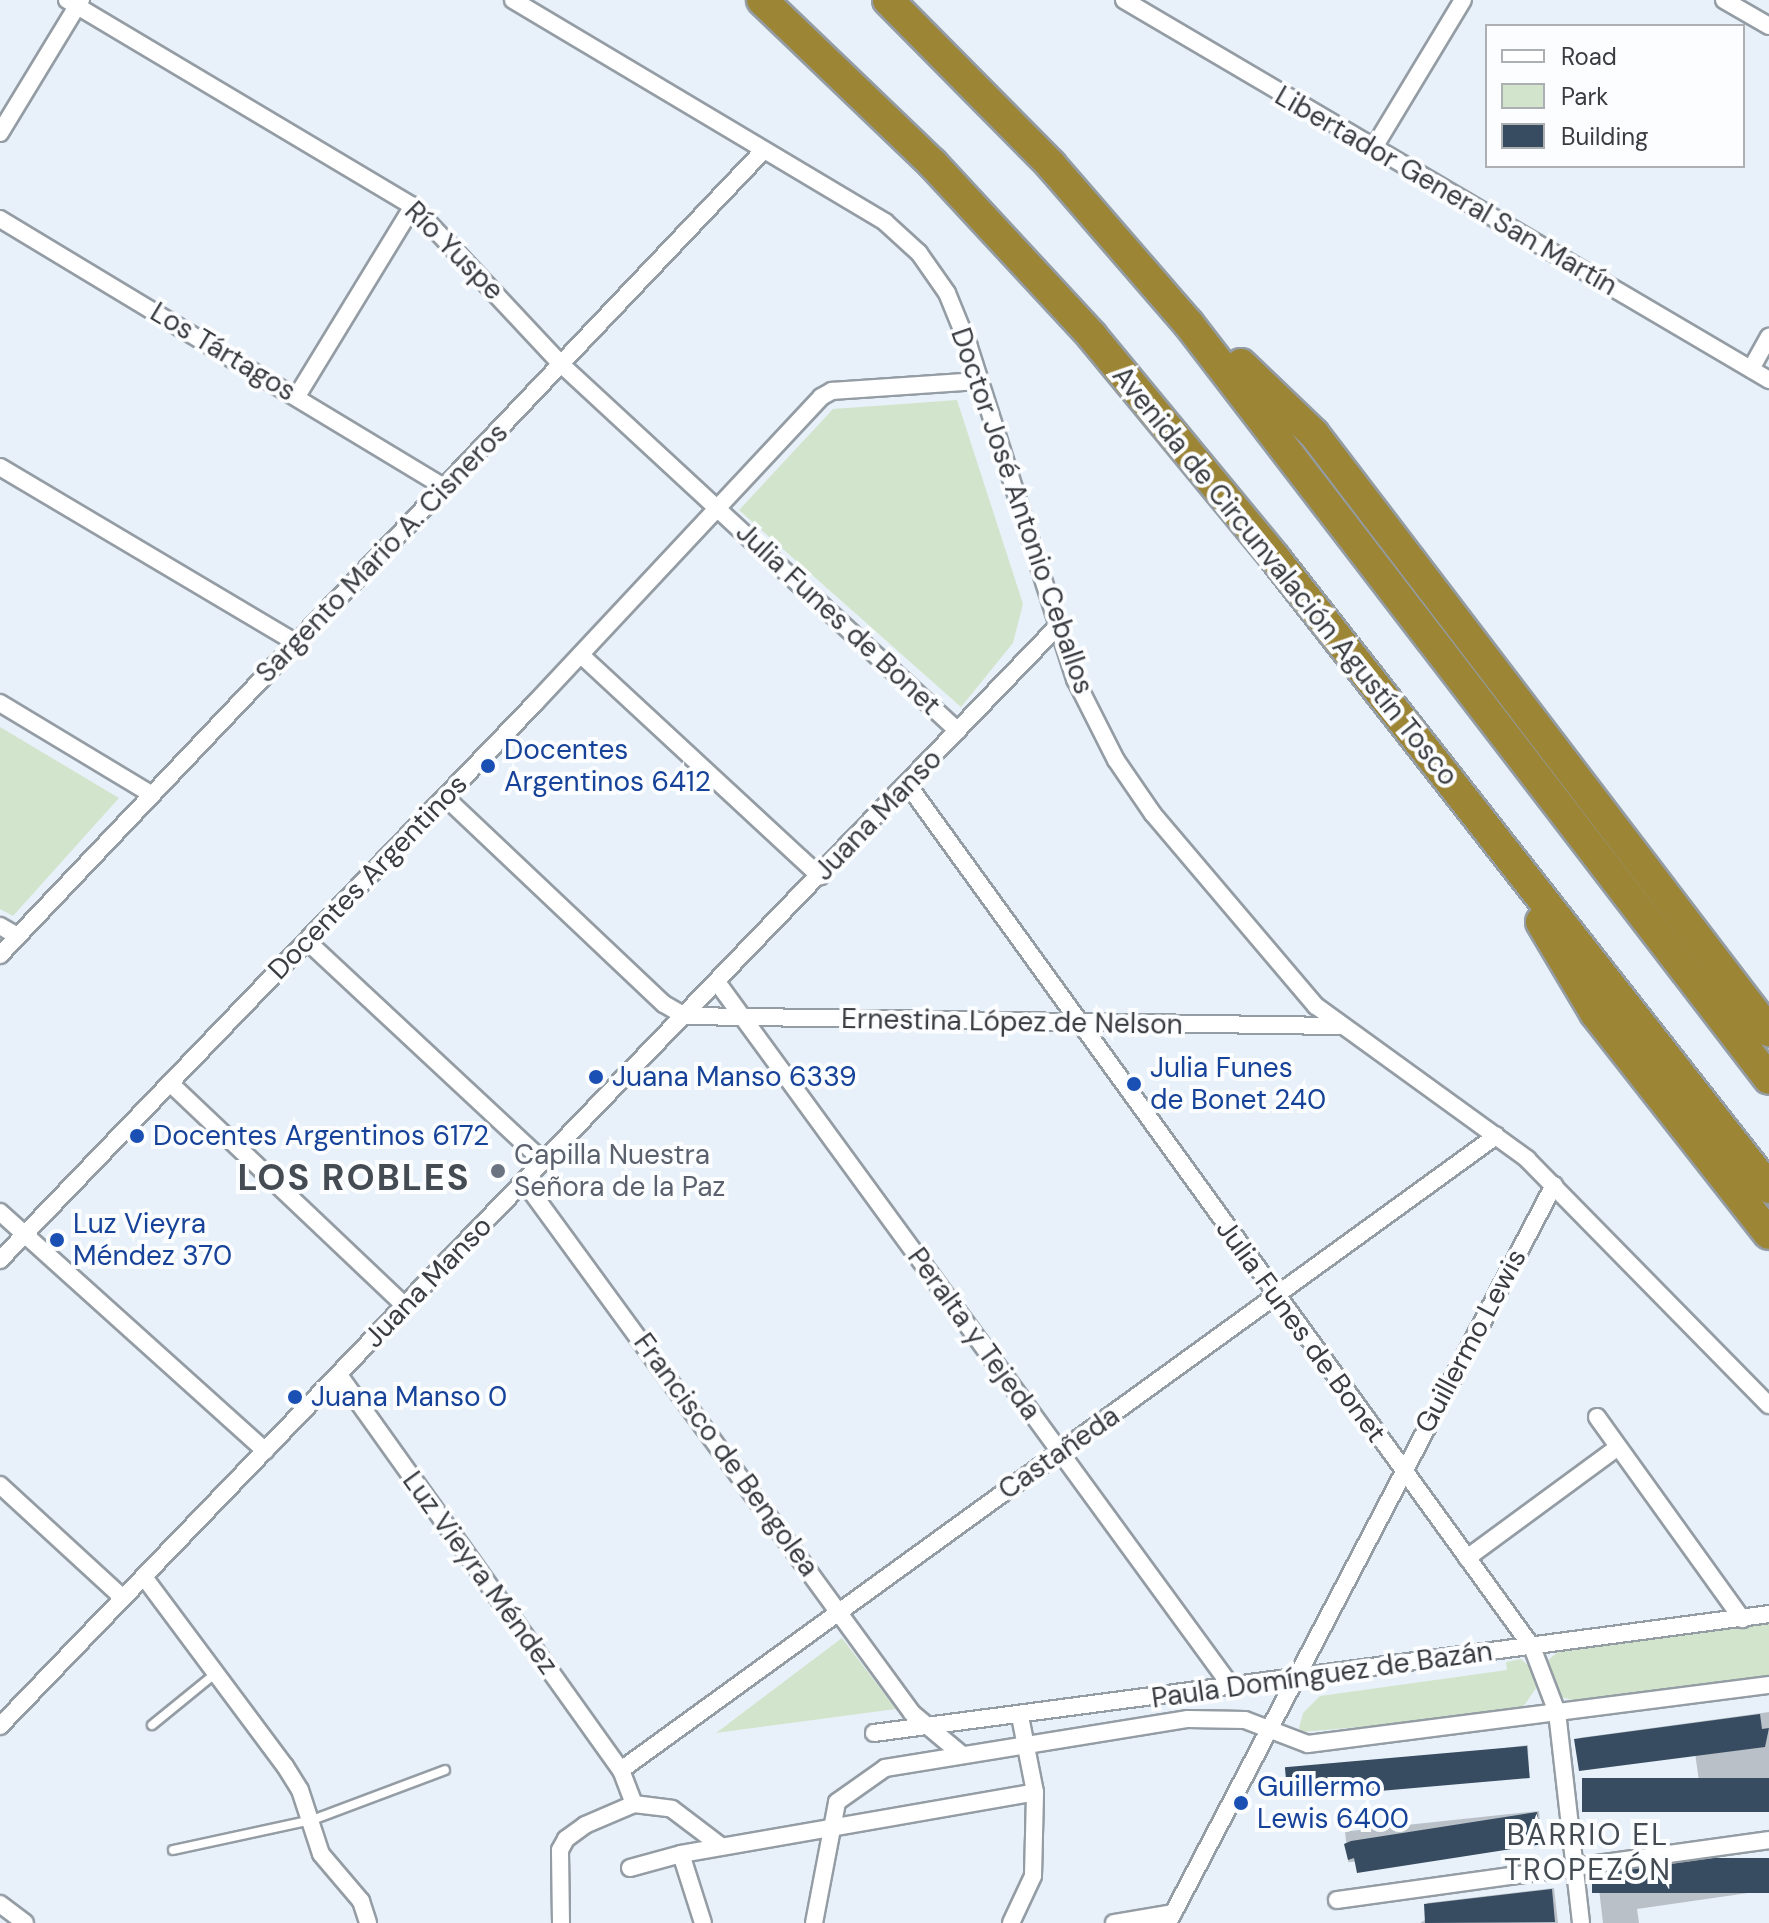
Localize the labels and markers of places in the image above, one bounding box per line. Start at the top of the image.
place label: Docentes Argentinos 6412 [504,733,711,799]
marker: Docentes Argentinos 6412 [479,757,497,775]
place label: Julia Funes de Bonet 240 [1150,1051,1326,1117]
place label: Juana Manso 6339 [612,1060,856,1094]
marker: Juana Manso 6339 [587,1068,605,1086]
marker: Julia Funes de Bonet 240 [1125,1075,1143,1093]
place label: Docentes Argentinos 6172 [153,1119,489,1153]
marker: Docentes Argentinos 6172 [128,1127,146,1145]
place label: Capilla Nuestra Señora de la Paz [514,1138,725,1204]
marker: Capilla Nuestra Señora de la Paz [489,1162,507,1180]
place label: Luz Vieyra Méndez 370 [73,1207,232,1273]
marker: Luz Vieyra Méndez 370 [48,1231,66,1249]
place label: Juana Manso 0 [311,1380,507,1414]
marker: Juana Manso 0 [286,1388,304,1406]
place label: Guillermo Lewis 6400 [1257,1770,1409,1836]
marker: Guillermo Lewis 6400 [1232,1794,1250,1812]

